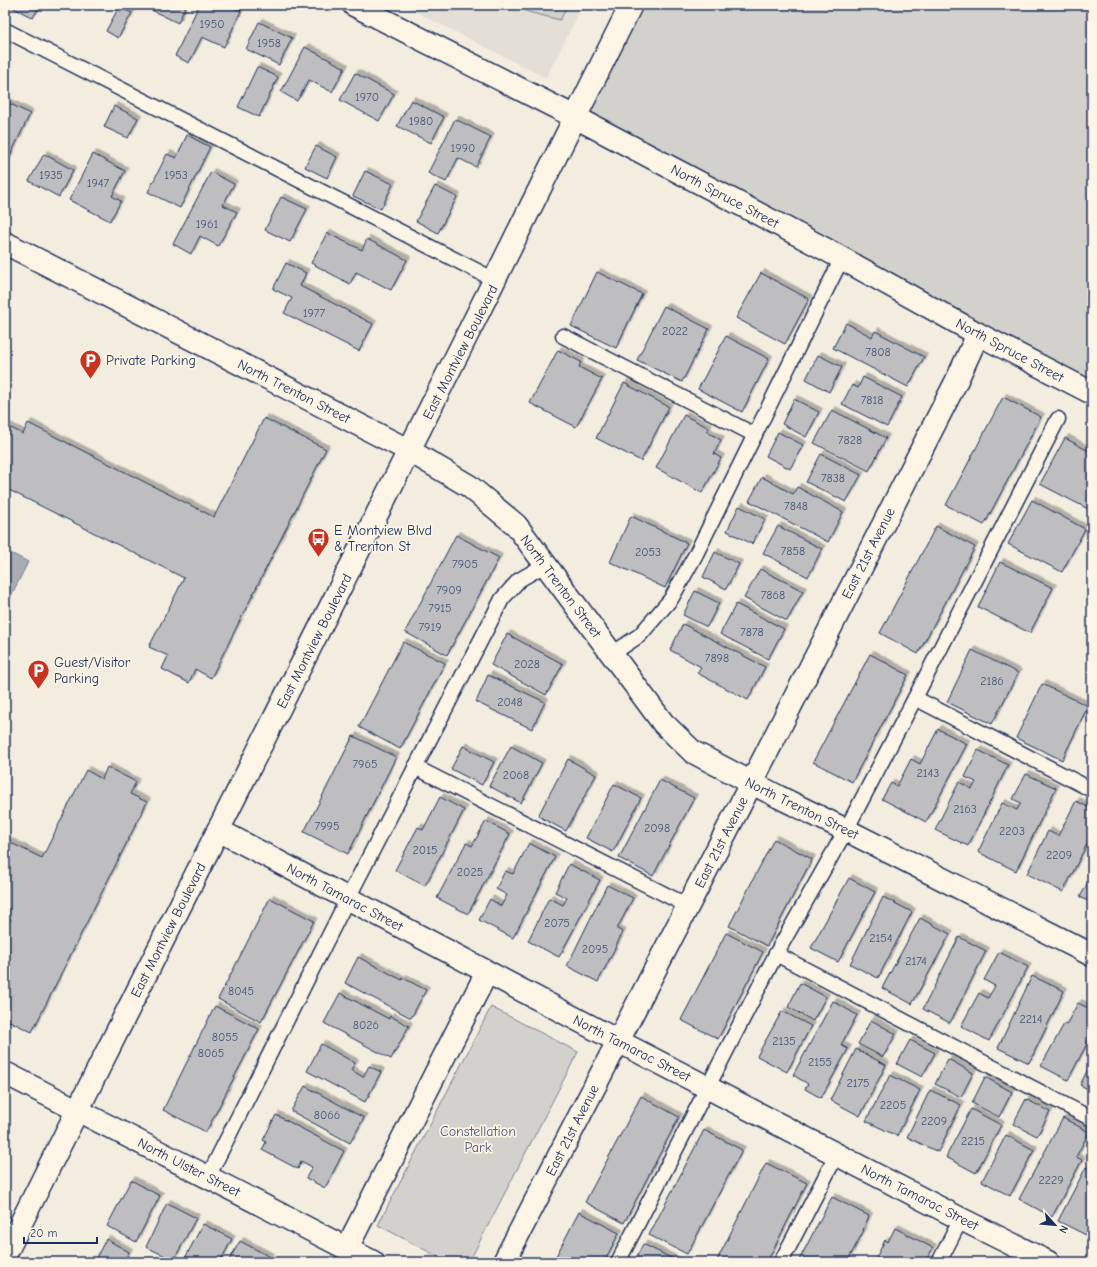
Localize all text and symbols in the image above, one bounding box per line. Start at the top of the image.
house number: 1950 [200,17,224,31]
house number: 1958 [257,36,281,50]
house number: 1970 [355,90,379,104]
house number: 1980 [409,114,433,128]
house number: 1990 [451,141,475,155]
street label: North Spruce Street [668,161,782,233]
house number: 1935 [39,168,63,182]
house number: 1953 [164,168,188,182]
house number: 1947 [87,176,110,190]
house number: 1961 [196,217,218,231]
street label: East Montview Boulevard [419,282,502,422]
house number: 1977 [303,306,326,320]
street label: North Spruce Street [953,315,1067,387]
house number: 2022 [662,324,688,338]
house number: 7808 [865,345,891,359]
parking icon: Private Parking [77,347,103,380]
place label: Private Parking [106,352,196,369]
street label: North Trenton Street [235,356,354,428]
house number: 7818 [861,393,883,407]
house number: 7828 [838,433,862,447]
house number: 7838 [821,471,845,485]
house number: 7848 [784,499,808,513]
street label: East 21st Avenue [838,505,899,602]
place label: E Montview Blvd & Trenton St [334,522,432,555]
bus stop icon: E Montview Blvd & Trenton St [305,525,331,558]
street label: North Trenton Street [516,532,605,642]
house number: 7858 [781,544,805,558]
house number: 2053 [635,545,661,559]
house number: 7905 [452,557,478,571]
street label: East Montview Boulevard [273,571,356,711]
house number: 7909 [436,583,462,597]
house number: 7868 [761,588,785,602]
house number: 7915 [428,601,452,615]
house number: 7919 [418,620,442,634]
house number: 7878 [740,625,764,639]
house number: 7898 [705,651,729,665]
place label: Guest/Visitor Parking [54,654,131,687]
parking icon: Guest/Visitor Parking [26,657,52,690]
house number: 2028 [514,657,540,671]
house number: 2186 [980,674,1004,688]
house number: 2048 [497,695,523,709]
house number: 7965 [352,757,378,771]
house number: 2143 [917,766,939,780]
house number: 2068 [503,768,529,782]
street label: North Trenton Street [742,774,862,844]
street label: East 21st Avenue [691,794,752,891]
house number: 2163 [953,802,977,816]
house number: 7995 [315,819,339,833]
house number: 2098 [644,821,670,835]
house number: 2203 [999,824,1025,838]
house number: 2015 [413,843,437,857]
house number: 2209 [1046,848,1072,862]
street label: East Montview Boulevard [127,860,210,1000]
street label: North Tamarac Street [284,860,407,936]
house number: 2025 [457,865,483,879]
house number: 2075 [544,916,570,930]
house number: 2154 [869,931,893,945]
house number: 2095 [582,942,608,956]
house number: 2174 [905,954,927,968]
house number: 8045 [228,984,254,998]
street label: North Tamarac Street [570,1012,694,1086]
house number: 2214 [1019,1012,1043,1026]
house number: 8026 [353,1018,379,1032]
house number: 8055 [212,1030,238,1044]
house number: 2135 [772,1034,796,1048]
house number: 8065 [198,1046,224,1060]
house number: 2155 [808,1055,832,1069]
house number: 2175 [846,1076,870,1090]
street label: East 21st Avenue [542,1082,603,1179]
house number: 2205 [880,1098,906,1112]
house number: 8066 [314,1108,340,1122]
house number: 2209 [921,1114,947,1128]
park label: Constellation Park [440,1123,516,1156]
street label: North Ulster Street [135,1134,244,1201]
house number: 2215 [961,1134,985,1148]
street label: North Tamarac Street [858,1161,982,1235]
house number: 2229 [1038,1173,1064,1187]
north arrow [1035,1205,1075,1245]
scale bar [24,1219,97,1245]
text: N [1056,1223,1071,1235]
text: 20 m [30,1226,58,1240]

